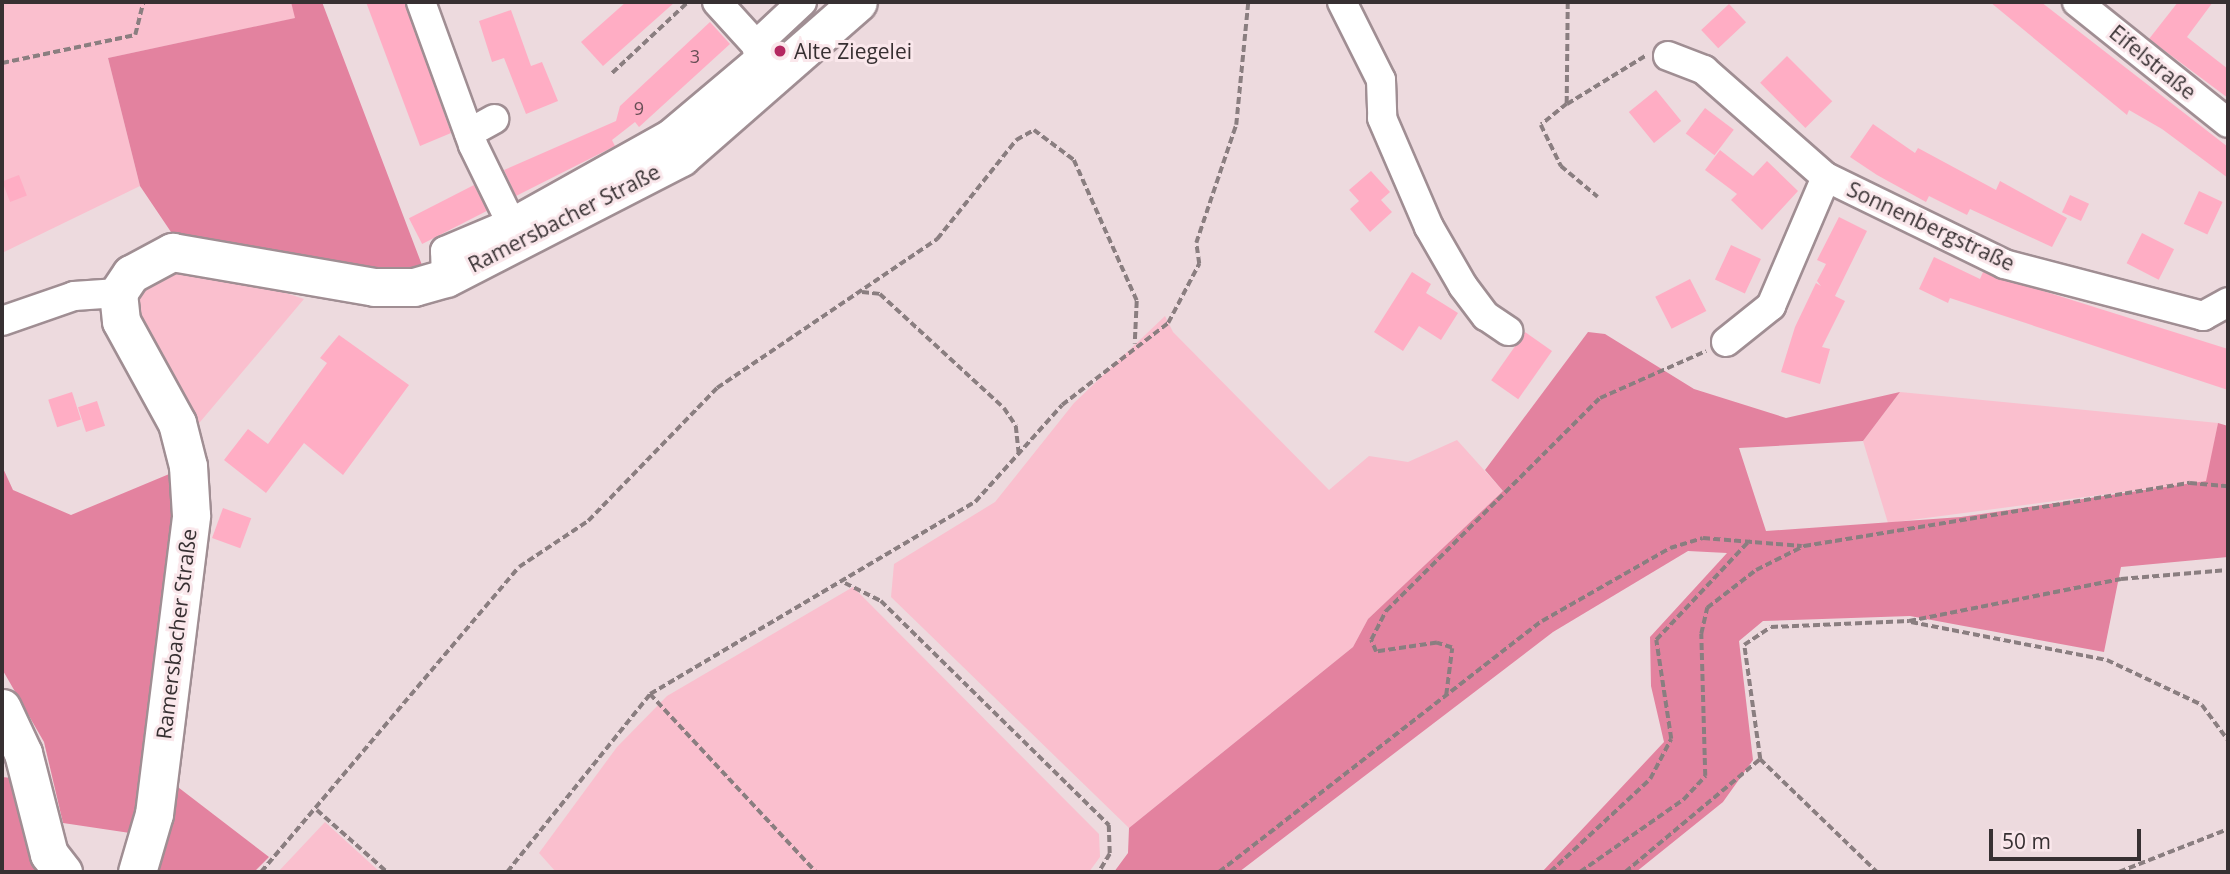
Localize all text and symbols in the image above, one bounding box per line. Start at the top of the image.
street label: Eifelstraße [2105,20,2201,104]
place label: Alte Ziegelei [794,38,912,64]
marker: Alte Ziegelei [772,43,788,59]
house number: 3 [690,45,700,67]
house number: 9 [634,97,644,119]
street label: Ramersbacher Straße [464,159,664,277]
street label: Sonnenbergstraße [1843,176,2019,276]
street label: Ramersbacher Straße [151,527,201,741]
scale bar [1992,814,2144,858]
text: 50 m [2002,827,2051,855]

